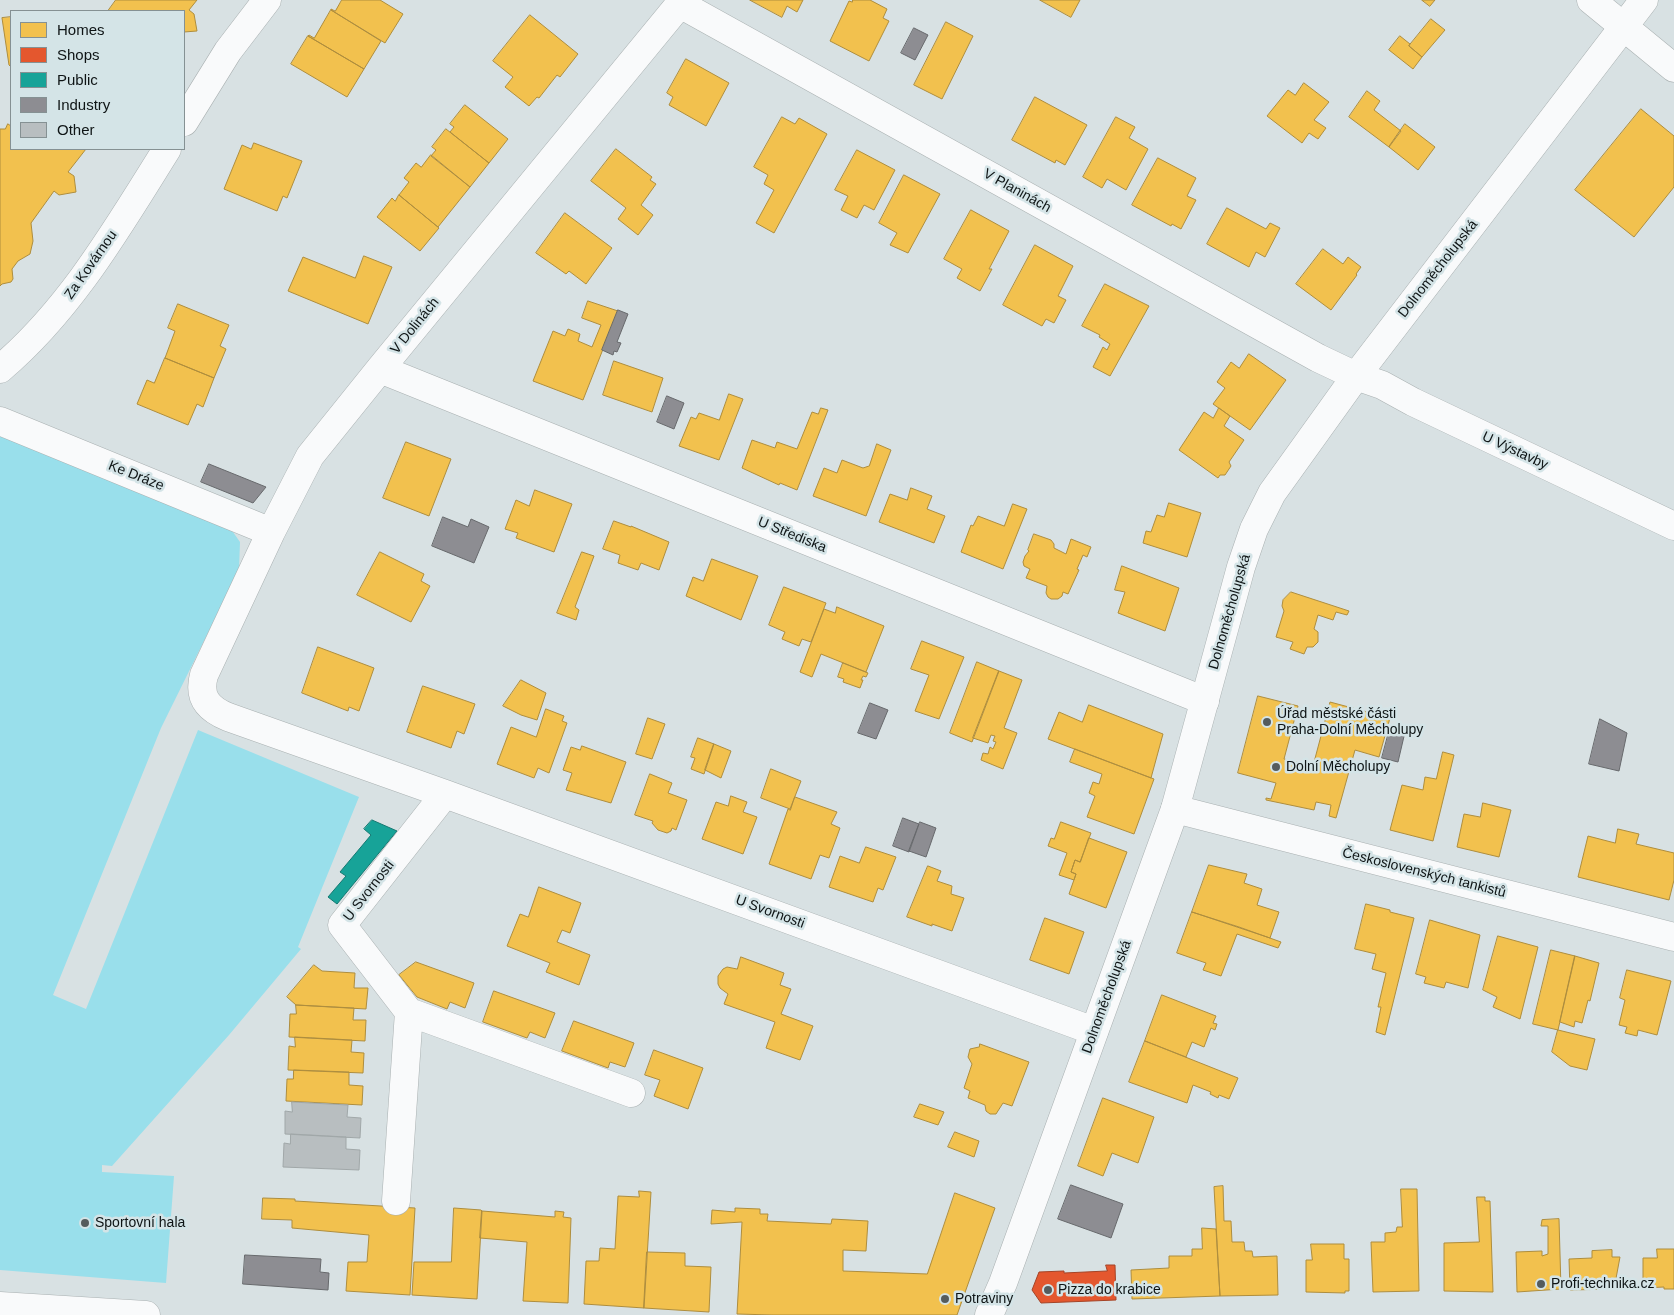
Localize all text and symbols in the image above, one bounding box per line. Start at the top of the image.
legend [10,10,185,150]
text: Homes [57,21,105,38]
text: Shops [57,46,100,63]
text: Public [57,71,98,88]
text: Industry [57,96,110,113]
text: Other [57,121,95,138]
street label: V Planinách [980,166,1054,216]
street label: Dolnoměcholupská [1395,217,1481,321]
street label: Za Kovárnou [61,227,121,303]
street label: V Dolinách [387,294,443,358]
street label: U Výstavby [1479,428,1551,474]
street label: Ke Dráze [106,457,166,495]
street label: U Střediska [755,514,829,556]
street label: Dolnoměcholupská [1206,552,1254,672]
place label: Úřad městské části Praha-Dolní Měcholupy [1277,706,1423,739]
marker: Úřad městské části Praha-Dolní Měcholupy [1261,716,1273,728]
place label: Dolní Měcholupy [1286,759,1390,775]
marker: Dolní Měcholupy [1270,761,1282,773]
street label: Československých tankistů [1340,845,1508,901]
street label: U Svornosti [340,857,398,925]
street label: U Svornosti [733,892,807,932]
street label: Dolnoměcholupská [1079,938,1135,1056]
place label: Sportovní hala [95,1215,185,1231]
marker: Sportovní hala [79,1217,91,1229]
place label: Profi-technika.cz [1551,1276,1654,1292]
marker: Profi-technika.cz [1535,1278,1547,1290]
place label: Pizza do krabice [1058,1282,1161,1298]
marker: Pizza do krabice [1042,1284,1054,1296]
place label: Potraviny [955,1291,1013,1307]
marker: Potraviny [939,1293,951,1305]

